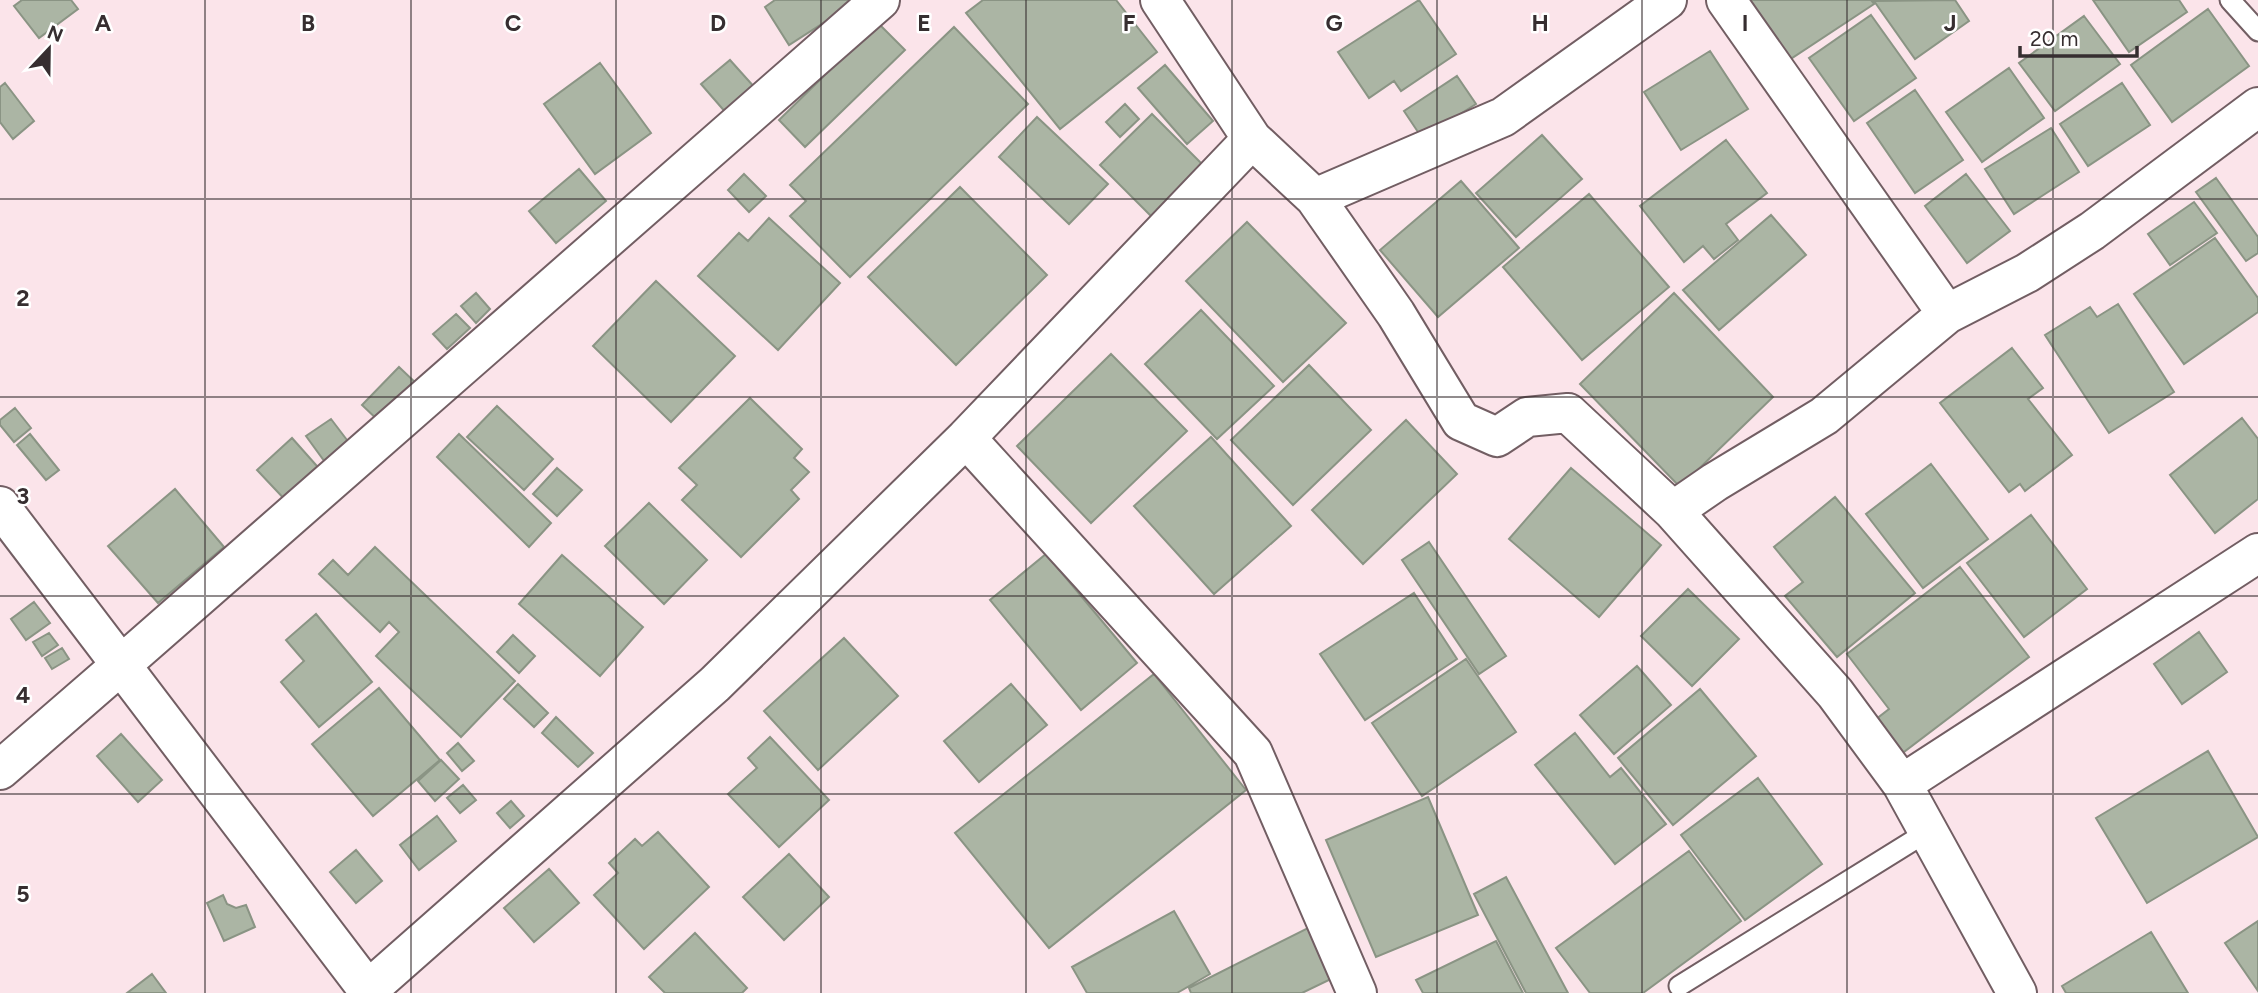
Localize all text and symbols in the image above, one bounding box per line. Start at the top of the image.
text: A [95,9,112,37]
text: B [301,9,315,37]
text: C [505,9,522,37]
text: D [710,9,726,37]
text: E [917,9,931,37]
text: F [1123,9,1136,37]
text: G [1325,9,1343,37]
text: H [1531,9,1549,37]
text: I [1742,9,1748,37]
text: J [1944,9,1956,37]
north arrow [14,14,84,84]
scale bar [2020,14,2137,58]
text: N [44,20,66,47]
text: 20 m [2030,26,2078,51]
text: 2 [16,284,30,312]
text: 3 [17,482,29,510]
text: 4 [16,681,30,709]
text: 5 [16,880,30,908]

